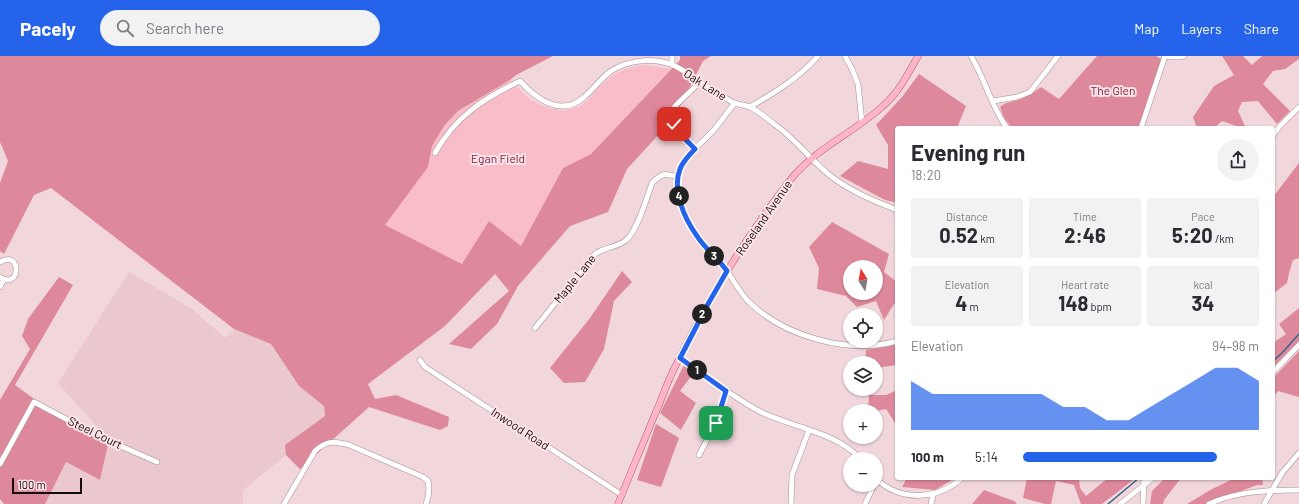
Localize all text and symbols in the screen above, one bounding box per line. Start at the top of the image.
search box [100,10,380,46]
text: Pacely [20,17,76,40]
icon: search [114,17,136,39]
text: Search here [146,19,224,37]
text: Map [1134,20,1159,37]
text: Layers [1181,20,1222,37]
text: Share [1244,20,1279,37]
street label: Oak Lane [682,66,729,103]
park label: The Glen [1091,83,1136,97]
pin [657,107,691,141]
icon: check [663,113,685,135]
text: Evening run [911,139,1025,165]
button: share [1217,139,1259,181]
park label: Egan Field [471,151,525,165]
text: 18:20 [911,167,941,183]
street label: Roseland Avenue [732,177,794,258]
pin: 4 [669,186,689,206]
text: 4 [676,189,682,202]
text: Distance [946,210,988,223]
text: Time [1073,210,1097,223]
text: Pace [1191,210,1215,223]
text: 0.52 [939,223,978,247]
text: 2:46 [1064,223,1106,247]
text: 5:20 [1172,223,1213,247]
text: km [978,232,995,245]
text: /km [1213,232,1234,245]
pin: 3 [704,246,724,266]
text: 3 [711,249,717,262]
street label: Maple Lane [550,251,598,306]
north arrow [843,260,883,300]
map controls [843,260,883,492]
text: Elevation [945,278,989,291]
text: Heart rate [1061,278,1109,291]
text: kcal [1193,278,1213,291]
text: 4 [955,291,967,315]
text: 148 [1058,291,1088,315]
text: 34 [1192,291,1214,315]
text: m [967,300,979,313]
text: bpm [1088,300,1112,313]
pin: 2 [692,304,712,324]
text: 2 [699,307,705,320]
button: locate [843,308,883,348]
text: Elevation [911,338,963,354]
text: 94–98 m [1212,338,1259,354]
button: layers [843,356,883,396]
pin: 1 [687,360,707,380]
text: 1 [695,363,699,376]
street label: Inwood Road [489,404,552,452]
button: + [843,404,883,444]
pin [699,406,733,440]
icon: arrive [705,412,727,434]
street label: Steel Court [66,413,125,451]
text: 100 m [911,449,944,465]
text: 5:14 [975,449,998,465]
button: − [843,452,883,492]
scale bar [12,476,82,495]
text: 100 m [18,478,46,491]

